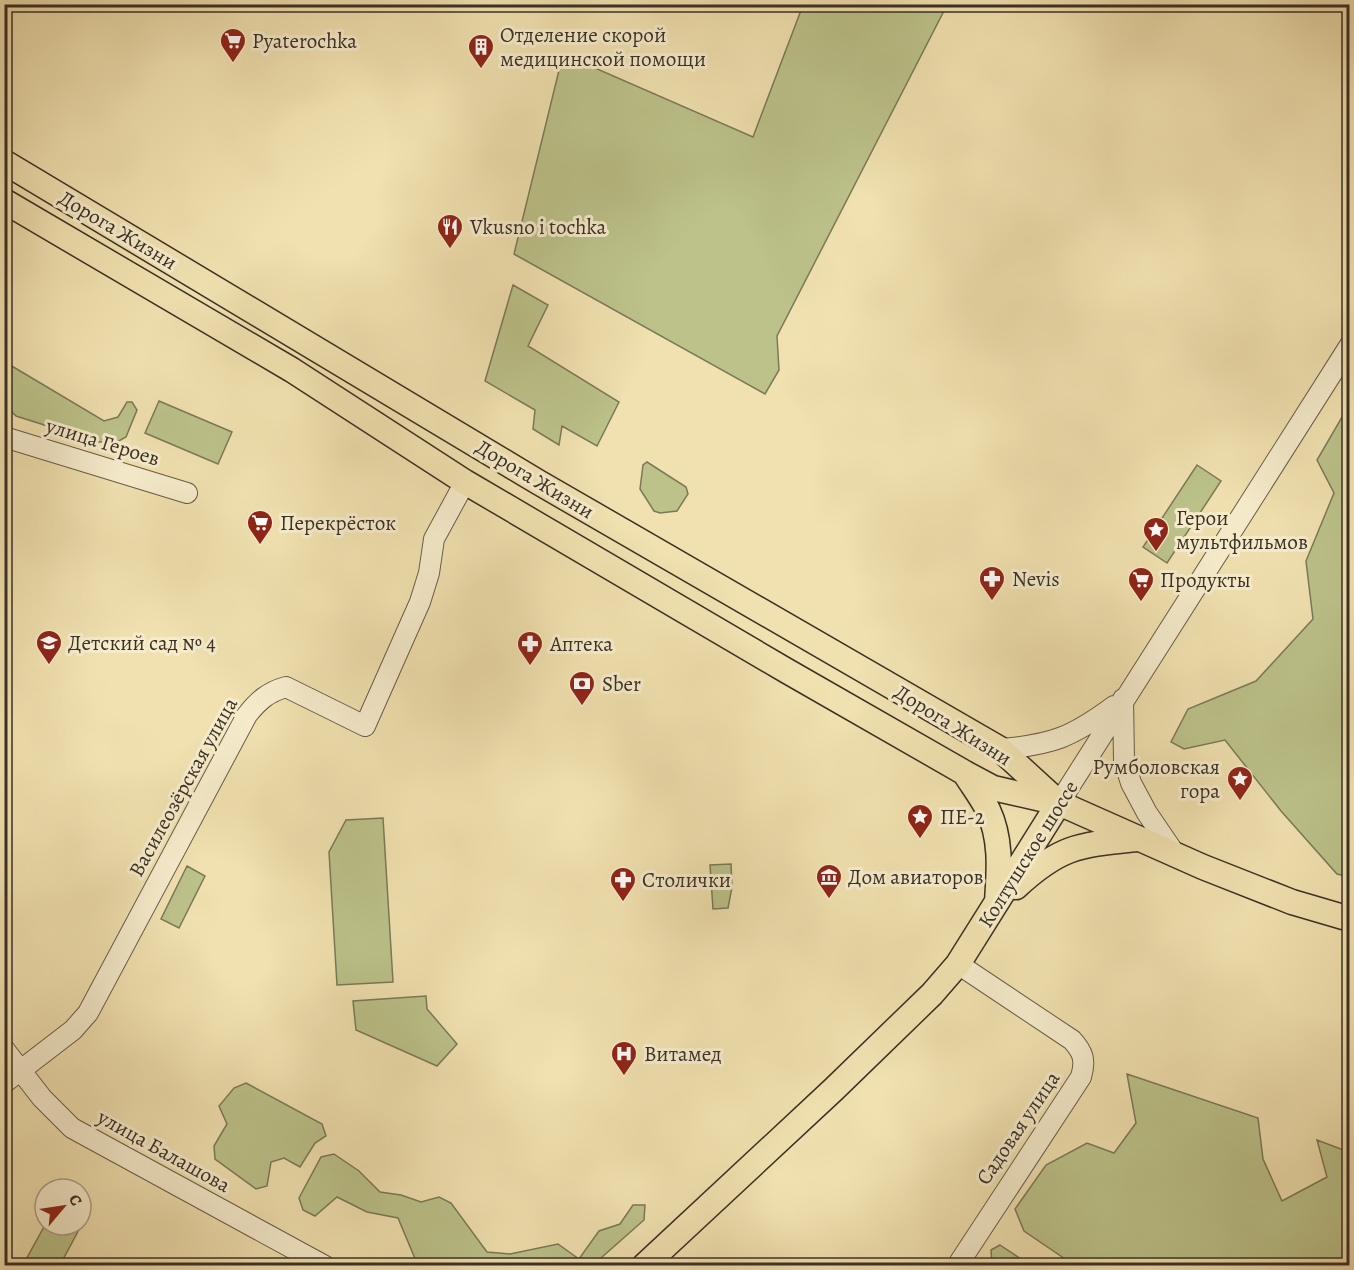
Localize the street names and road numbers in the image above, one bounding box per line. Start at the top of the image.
street label: Дорога Жизни [54,184,182,276]
street label: улица Героев [42,411,163,473]
street label: Дорога Жизни [471,433,599,525]
street label: Дорога Жизни [889,678,1017,772]
street label: Василеозёрская улица [122,692,244,882]
street label: Колтушское шоссе [971,775,1085,933]
street label: Садовая улица [970,1065,1067,1190]
street label: улица Балашова [92,1103,236,1199]

